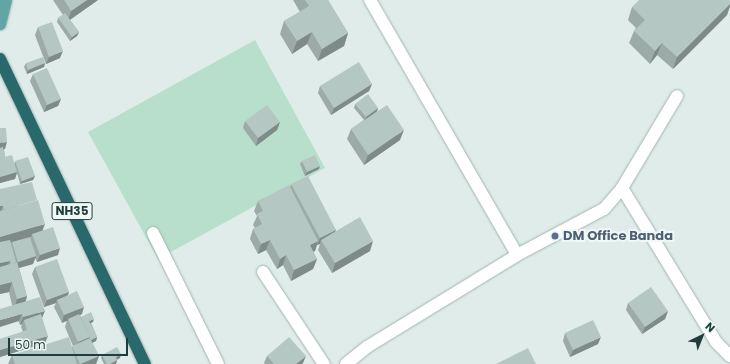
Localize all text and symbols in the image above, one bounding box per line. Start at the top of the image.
road number: NH35 [51,201,93,221]
place label: DM Office Banda [563,228,673,244]
marker: DM Office Banda [550,231,560,241]
north arrow [682,316,722,356]
text: N [702,319,719,336]
scale bar [10,330,130,356]
text: 50 m [15,336,46,353]

